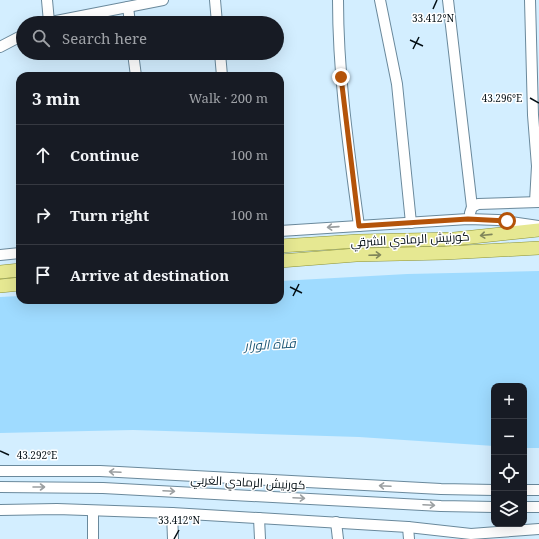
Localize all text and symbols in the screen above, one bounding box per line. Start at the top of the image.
text: 33.412°N [412,11,454,25]
search box [16,16,284,60]
icon: search [30,27,52,49]
text: Search here [62,28,147,48]
route end [332,68,350,86]
text: 3 min [32,87,80,110]
text: Walk · 200 m [189,89,268,107]
text: 43.296°E [482,91,522,105]
icon: ahead [32,144,54,166]
text: Continue [70,145,139,165]
text: 100 m [231,146,268,164]
icon: right [32,204,54,226]
text: Turn right [70,205,149,225]
text: 100 m [231,206,268,224]
route start [498,212,516,230]
one-way arrow [327,224,340,231]
street label: كورنيش الرمادي الشرقي [350,227,470,253]
one-way arrow [480,231,493,239]
one-way arrow [368,251,381,259]
icon: arrive [32,264,54,286]
text: Arrive at destination [70,265,229,285]
water label: قناة الورار [242,334,297,354]
map controls [491,383,527,527]
button: + [491,383,527,419]
button: − [491,419,527,455]
text: 43.292°E [17,448,57,462]
button: locate [491,455,527,491]
one-way arrow [109,468,122,476]
street label: كورنيش الرمادي الغربي [190,471,306,495]
one-way arrow [32,483,45,491]
one-way arrow [379,483,392,490]
one-way arrow [162,488,175,495]
button: layers [491,491,527,527]
one-way arrow [292,495,305,502]
one-way arrow [422,502,435,509]
text: 33.412°N [158,513,200,527]

